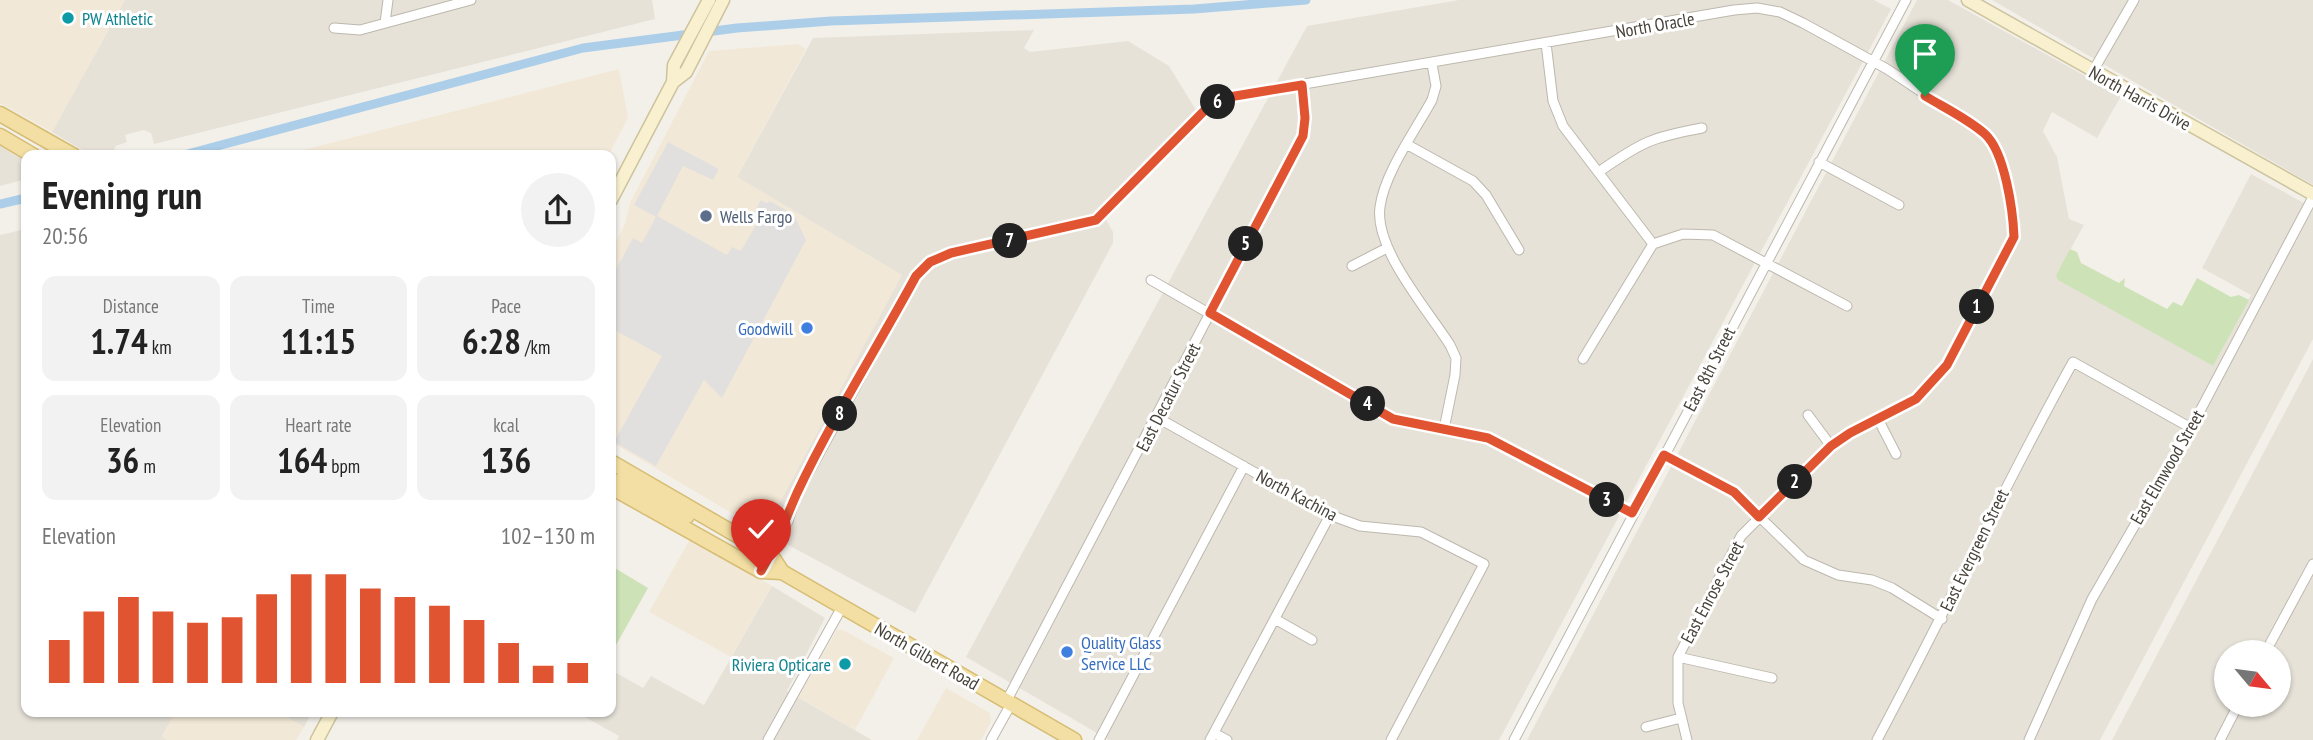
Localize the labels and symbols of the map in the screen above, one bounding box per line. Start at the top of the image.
place label: PW Athletic [82,7,154,30]
street label: North Oracle [1614,7,1696,43]
marker: PW Athletic [60,10,76,26]
pin [1895,24,1955,96]
street label: North Harris Drive [2085,61,2195,135]
pin: 6 [1200,84,1236,119]
place label: Wells Fargo [720,205,793,228]
marker: Wells Fargo [698,208,714,224]
pin: 7 [992,224,1028,258]
pin: 5 [1228,226,1264,262]
pin: 1 [1960,290,1994,324]
place label: Goodwill [738,317,794,340]
marker: Goodwill [799,320,815,336]
street label: East 8th Street [1678,323,1740,415]
street label: East Decatur Street [1131,339,1205,455]
pin: 4 [1350,386,1386,422]
pin: 8 [822,396,858,432]
street label: East Elmwood Street [2125,406,2209,528]
street label: North Kachina [1253,464,1341,526]
pin: 2 [1778,464,1812,500]
pin: 3 [1590,482,1624,518]
street label: East Evergreen Street [1934,485,2014,615]
pin [731,499,791,571]
street label: East Enrose Street [1675,537,1749,647]
street label: North Gilbert Road [871,617,983,695]
place label: Quality Glass Service LLC [1081,631,1161,675]
north arrow [2214,640,2291,718]
marker: Quality Glass Service LLC [1059,644,1075,660]
place label: Riviera Opticare [732,653,831,676]
marker: Riviera Opticare [837,656,853,672]

